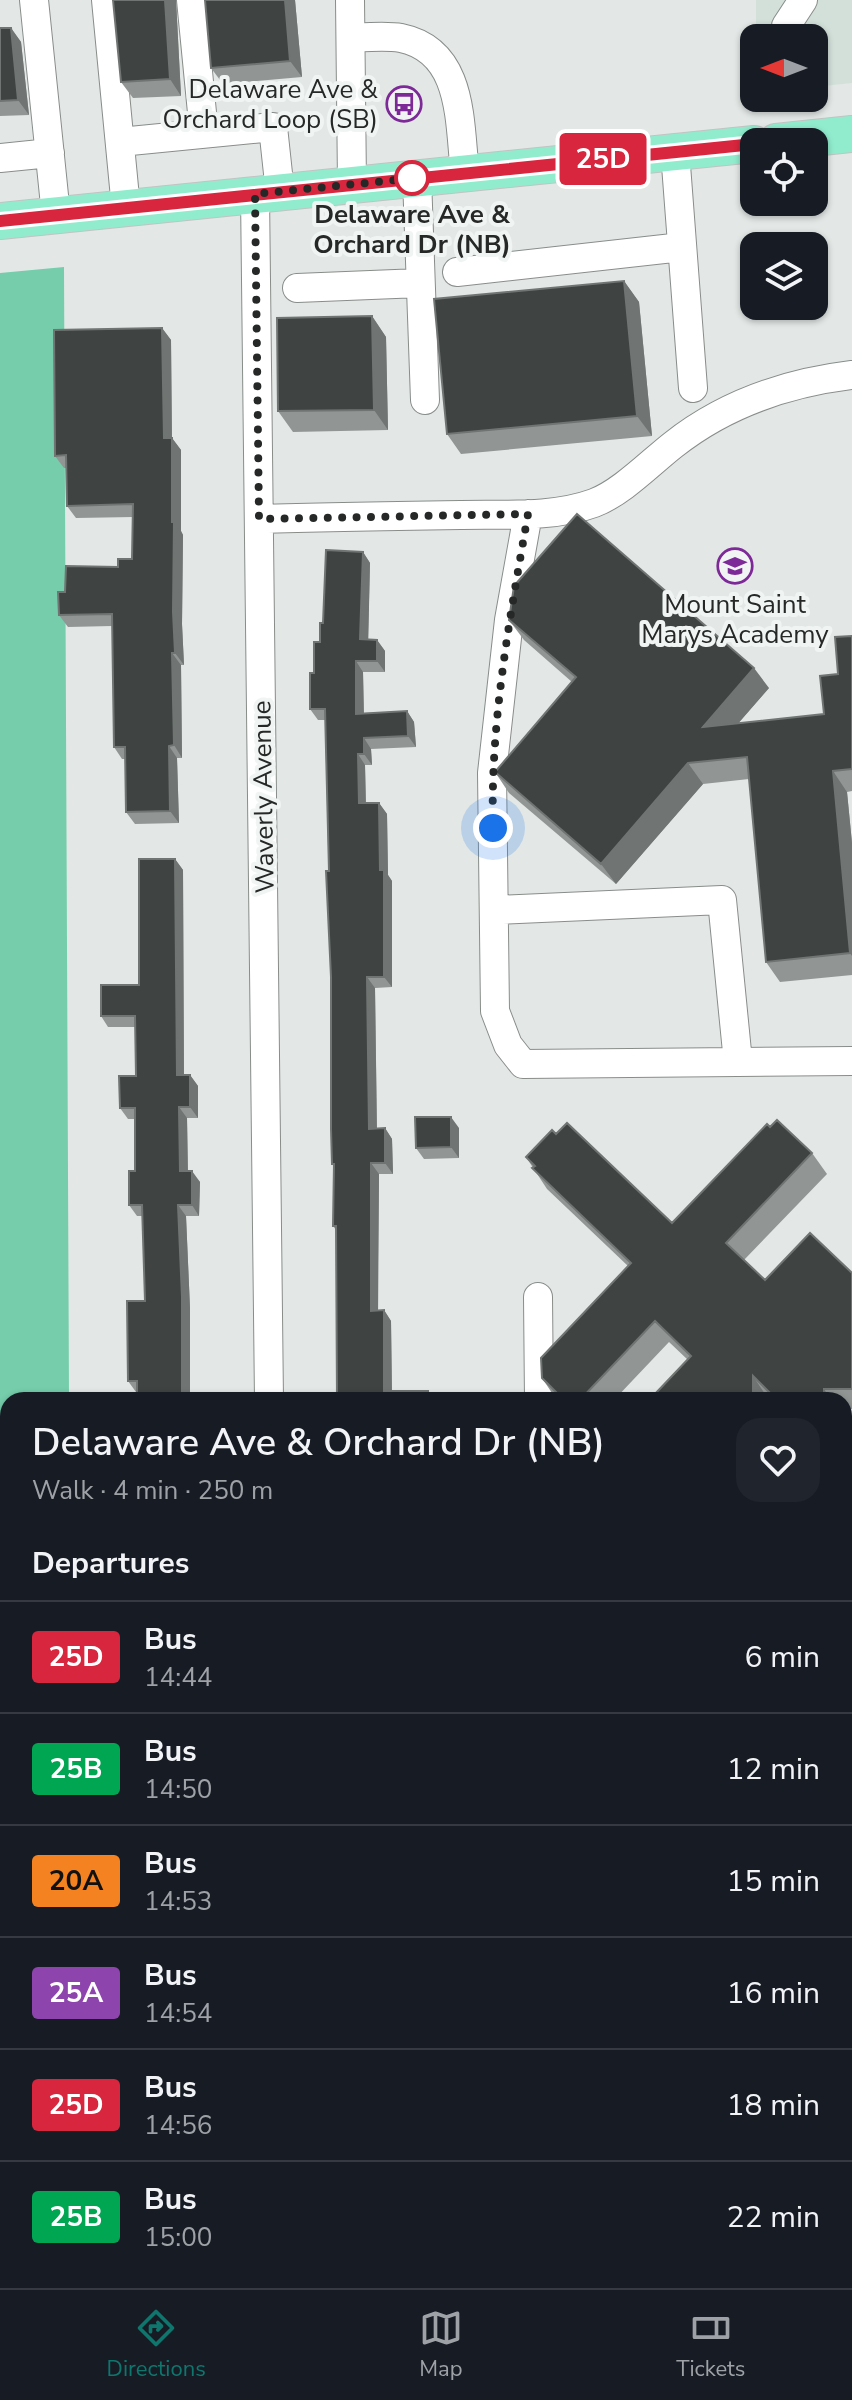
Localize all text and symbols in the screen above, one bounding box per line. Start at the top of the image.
north arrow [740,24,828,112]
map controls [740,24,828,320]
place label: Delaware Ave & Orchard Loop (SB) [163,72,378,137]
bus stop icon: Delaware Ave & Orchard Loop (SB) [385,85,423,123]
button: locate [740,128,828,216]
line badge: 25D [557,133,649,185]
text: 25D [576,140,630,178]
marker: Delaware Ave & Orchard Dr (NB) [395,161,429,195]
place label: Delaware Ave & Orchard Dr (NB) [313,197,511,262]
button: layers [740,232,828,320]
school or university icon: Mount Saint Marys Academy [716,547,754,585]
place label: Mount Saint Marys Academy [641,587,829,652]
street label: Waverly Avenue [244,700,283,894]
your location [473,808,513,848]
text: Delaware Ave & Orchard Dr (NB) [32,1417,605,1468]
button: heart [736,1418,820,1502]
text: Walk · 4 min · 250 m [32,1473,273,1508]
text: Departures [32,1543,189,1584]
text: Bus [144,1619,197,1660]
text: 6 min [745,1637,820,1678]
text: 25D [49,1638,103,1676]
text: 14:44 [144,1660,212,1695]
text: Bus [144,1731,197,1772]
text: 12 min [727,1749,820,1790]
text: 25B [50,1750,102,1788]
text: 14:50 [144,1772,212,1807]
text: Bus [144,1843,197,1884]
text: 15 min [727,1861,820,1902]
text: 20A [49,1862,103,1900]
text: 14:53 [144,1884,212,1919]
text: Bus [144,1955,197,1996]
text: 16 min [727,1973,820,2014]
text: 25A [49,1974,103,2012]
text: 14:54 [144,1996,212,2031]
text: Bus [144,2067,197,2108]
text: 18 min [727,2085,820,2126]
text: 25D [49,2086,103,2124]
text: 14:56 [144,2108,212,2143]
text: Bus [144,2179,197,2220]
text: 22 min [727,2197,820,2238]
text: 25B [50,2198,102,2236]
text: 15:00 [144,2220,212,2255]
tab: Directions [107,2306,206,2384]
tab: Map [419,2306,463,2384]
tab: Tickets [676,2306,745,2384]

